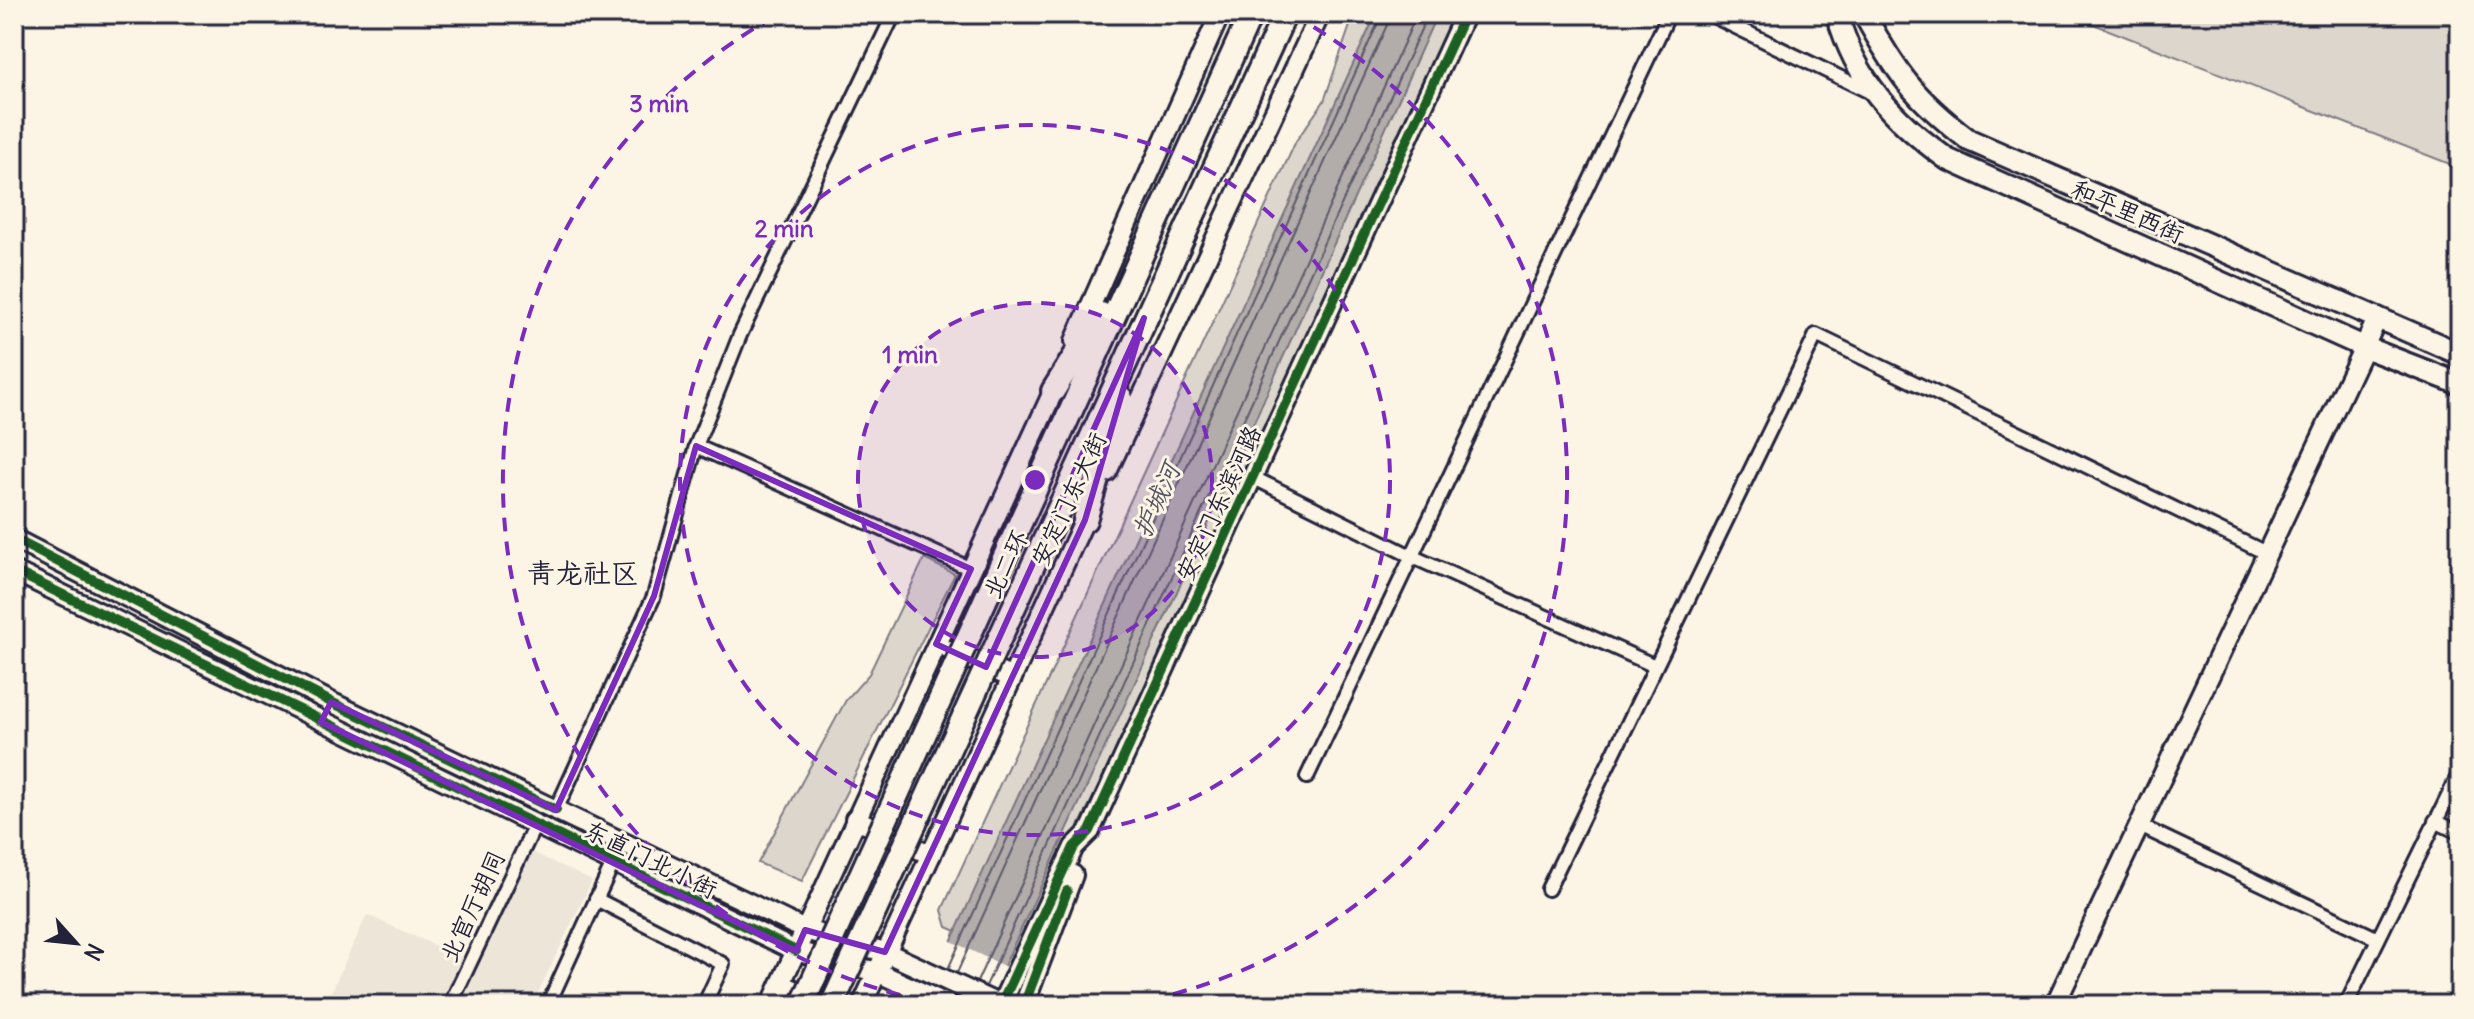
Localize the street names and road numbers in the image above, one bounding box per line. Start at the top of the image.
street label: 和平里西街 [2067,173,2189,249]
street label: 安定门东滨河路 [1169,421,1267,585]
street label: 安定门东大街 [1024,427,1112,571]
street label: 北二环 [976,525,1034,603]
street label: 东直门北小街 [580,814,722,904]
street label: 北官厅胡同 [433,845,511,967]

